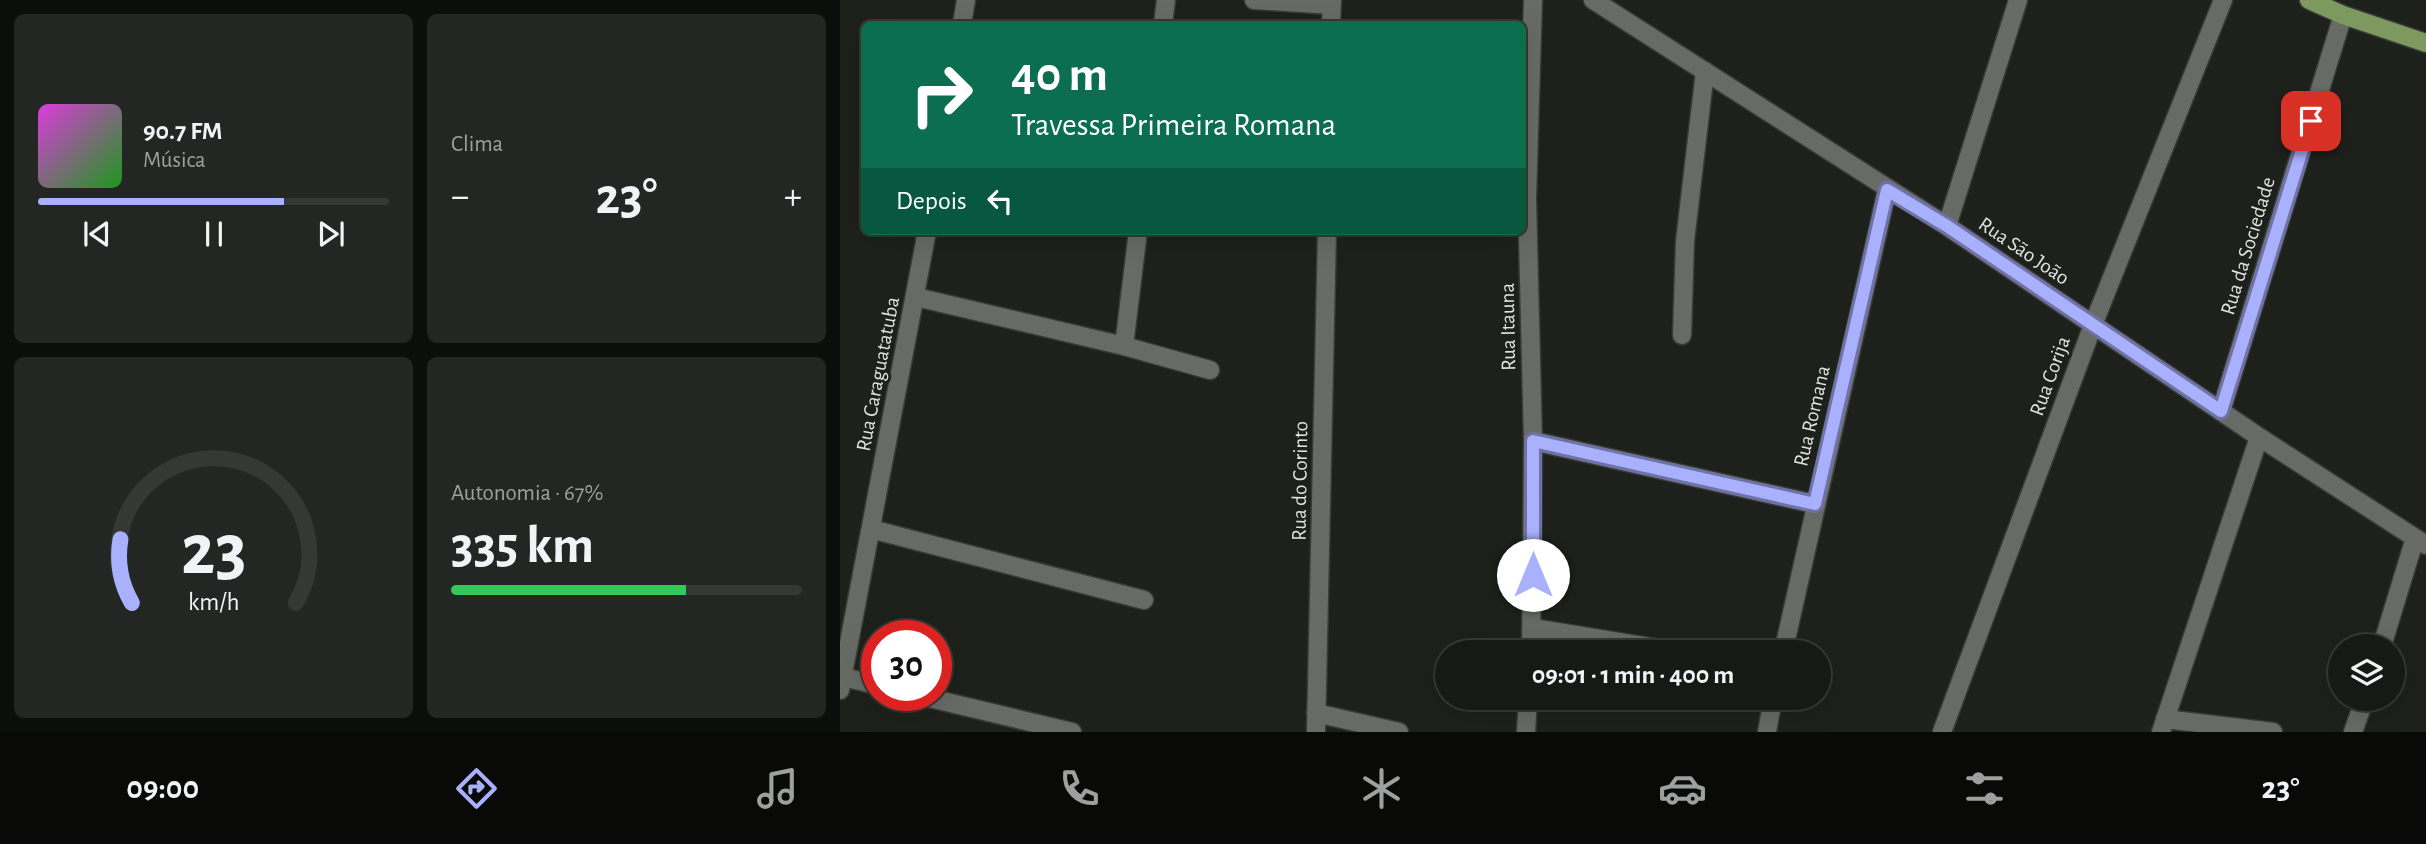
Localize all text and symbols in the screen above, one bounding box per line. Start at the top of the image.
icon: right [896,49,987,140]
text: 40 m [1011,51,1108,100]
pin [2281,91,2341,151]
icon: arrive [2292,102,2330,140]
text: Travessa Primeira Romana [1011,109,1336,141]
text: 90.7 FM [143,118,223,144]
text: Clima [451,133,503,156]
text: Música [143,149,206,172]
text: 23° [595,171,658,223]
street label: Rua da Sociedade [2217,175,2279,317]
text: − [451,178,469,216]
text: + [784,178,802,216]
icon: left [981,182,1019,220]
text: Depois [896,188,967,214]
street label: Rua São João [1975,213,2073,289]
icon: previous [78,215,116,253]
icon: pause [195,215,233,253]
icon: next [312,215,350,253]
street label: Rua Itauna [1497,283,1519,371]
street label: Rua Caraguatatuba [853,295,903,453]
street label: Rua Corija [2026,333,2074,419]
street label: Rua Romana [1790,363,1834,469]
street label: Rua do Corinto [1288,421,1312,541]
text: Autonomia · 67% [451,482,603,505]
text: 23 [181,516,246,589]
text: 335 km [451,520,594,572]
position arrow [1496,538,1570,612]
text: km/h [188,590,239,615]
speed limit sign: 30 [861,620,952,711]
map controls [2328,634,2405,711]
button: layers [2328,634,2405,711]
text: 09:01 · 1 min · 400 m [1532,662,1734,688]
icon: directions [452,764,501,813]
icon: music [753,764,802,813]
icon: phone [1055,764,1104,813]
icon: climate [1357,764,1406,813]
icon: car [1658,764,1707,813]
icon: filters [1960,764,2009,813]
text: 09:00 [126,772,199,804]
text: 23° [2261,772,2300,804]

